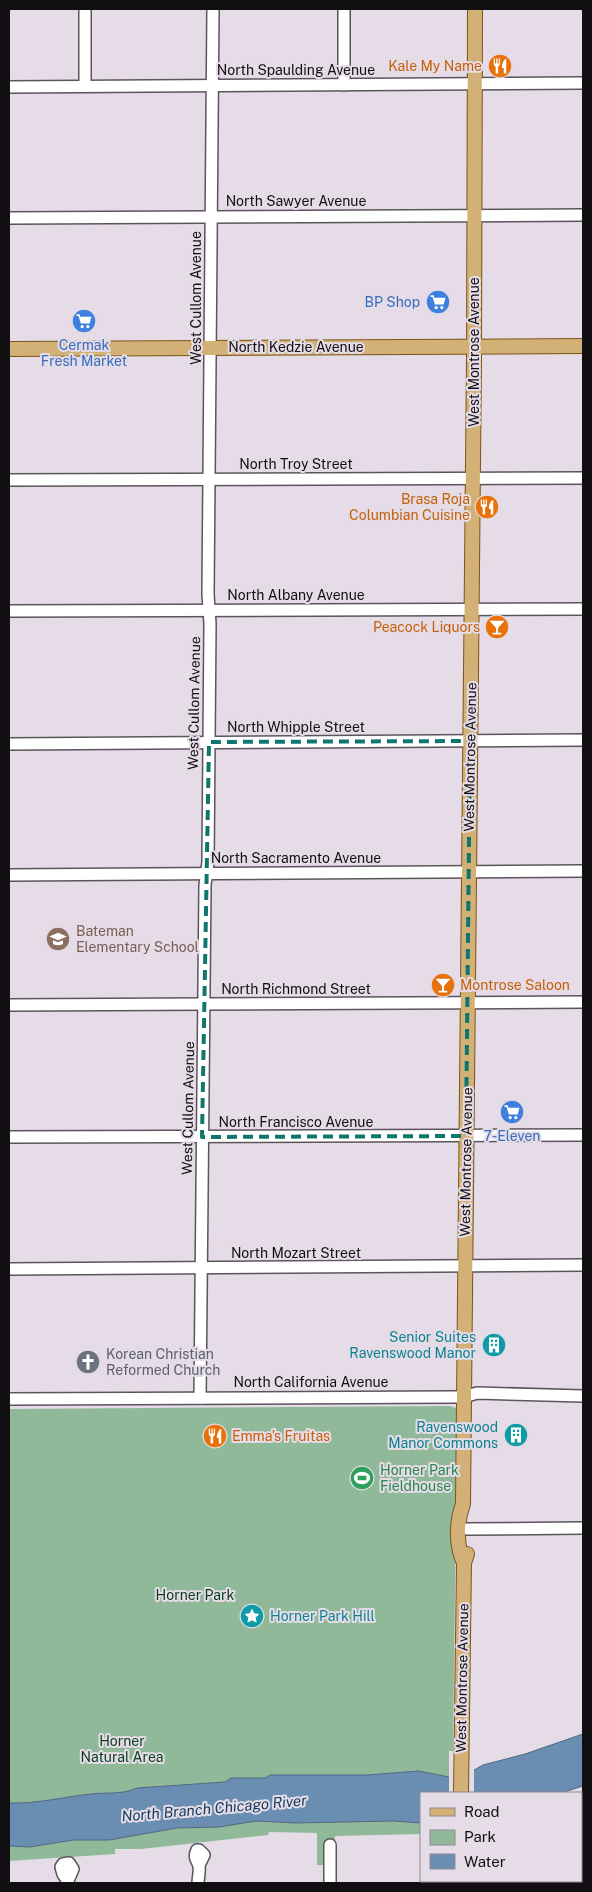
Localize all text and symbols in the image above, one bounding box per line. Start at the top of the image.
restaurant icon: Kale My Name [487,53,513,79]
place label: Kale My Name [388,58,482,74]
street label: North Spaulding Avenue [217,62,375,78]
street label: North Sawyer Avenue [226,193,366,209]
street label: West Cullom Avenue [188,231,204,365]
street label: West Montrose Avenue [466,277,482,427]
supermarket icon: BP Shop [425,289,451,315]
place label: BP Shop [364,294,420,310]
supermarket icon: Cermak Fresh Market [71,308,97,334]
place label: Cermak Fresh Market [41,337,127,369]
street label: North Kedzie Avenue [228,339,364,355]
street label: North Troy Street [239,456,353,472]
place label: Brasa Roja Columbian Cuisine [349,491,470,523]
restaurant icon: Brasa Roja Columbian Cuisine [474,494,500,520]
street label: North Albany Avenue [227,587,365,603]
bar icon: Peacock Liquors [484,614,510,640]
place label: Peacock Liquors [373,619,480,635]
street label: West Cullom Avenue [185,636,203,770]
street label: West Montrose Avenue [461,682,479,832]
street label: North Whipple Street [227,719,365,735]
street label: North Sacramento Avenue [211,850,381,866]
place label: Bateman Elementary School [76,923,199,955]
school or university icon: Bateman Elementary School [45,926,71,952]
bar icon: Montrose Saloon [430,972,456,998]
place label: Montrose Saloon [460,977,570,993]
street label: North Richmond Street [221,981,371,997]
street label: West Cullom Avenue [179,1041,197,1175]
street label: West Montrose Avenue [457,1087,475,1237]
supermarket icon: 7-Eleven [499,1099,525,1125]
street label: North Francisco Avenue [219,1114,373,1130]
place label: 7-Eleven [484,1128,540,1144]
street label: North Mozart Street [231,1245,361,1261]
place label: Senior Suites Ravenswood Manor [349,1329,476,1361]
building icon: Senior Suites Ravenswood Manor [481,1332,507,1358]
place label: Korean Christian Reformed Church [106,1346,220,1378]
church icon: Korean Christian Reformed Church [75,1349,101,1375]
street label: North California Avenue [233,1374,389,1390]
place label: Ravenswood Manor Commons [388,1419,498,1451]
building icon: Ravenswood Manor Commons [503,1422,529,1448]
restaurant icon: Emma's Fruitas [202,1423,228,1449]
place label: Emma's Fruitas [232,1428,330,1444]
place label: Horner Park Fieldhouse [380,1462,459,1494]
sports icon: Horner Park Fieldhouse [349,1465,375,1491]
park label: Horner Park [156,1587,235,1603]
place icon: Horner Park Hill [239,1603,265,1629]
street label: West Montrose Avenue [453,1603,471,1753]
place label: Horner Park Hill [270,1608,375,1624]
park label: Horner Natural Area [80,1733,164,1765]
water label: North Branch Chicago River [121,1791,308,1825]
legend [420,1792,582,1882]
text: Road [464,1803,500,1820]
text: Park [464,1828,496,1845]
text: Water [464,1853,506,1870]

